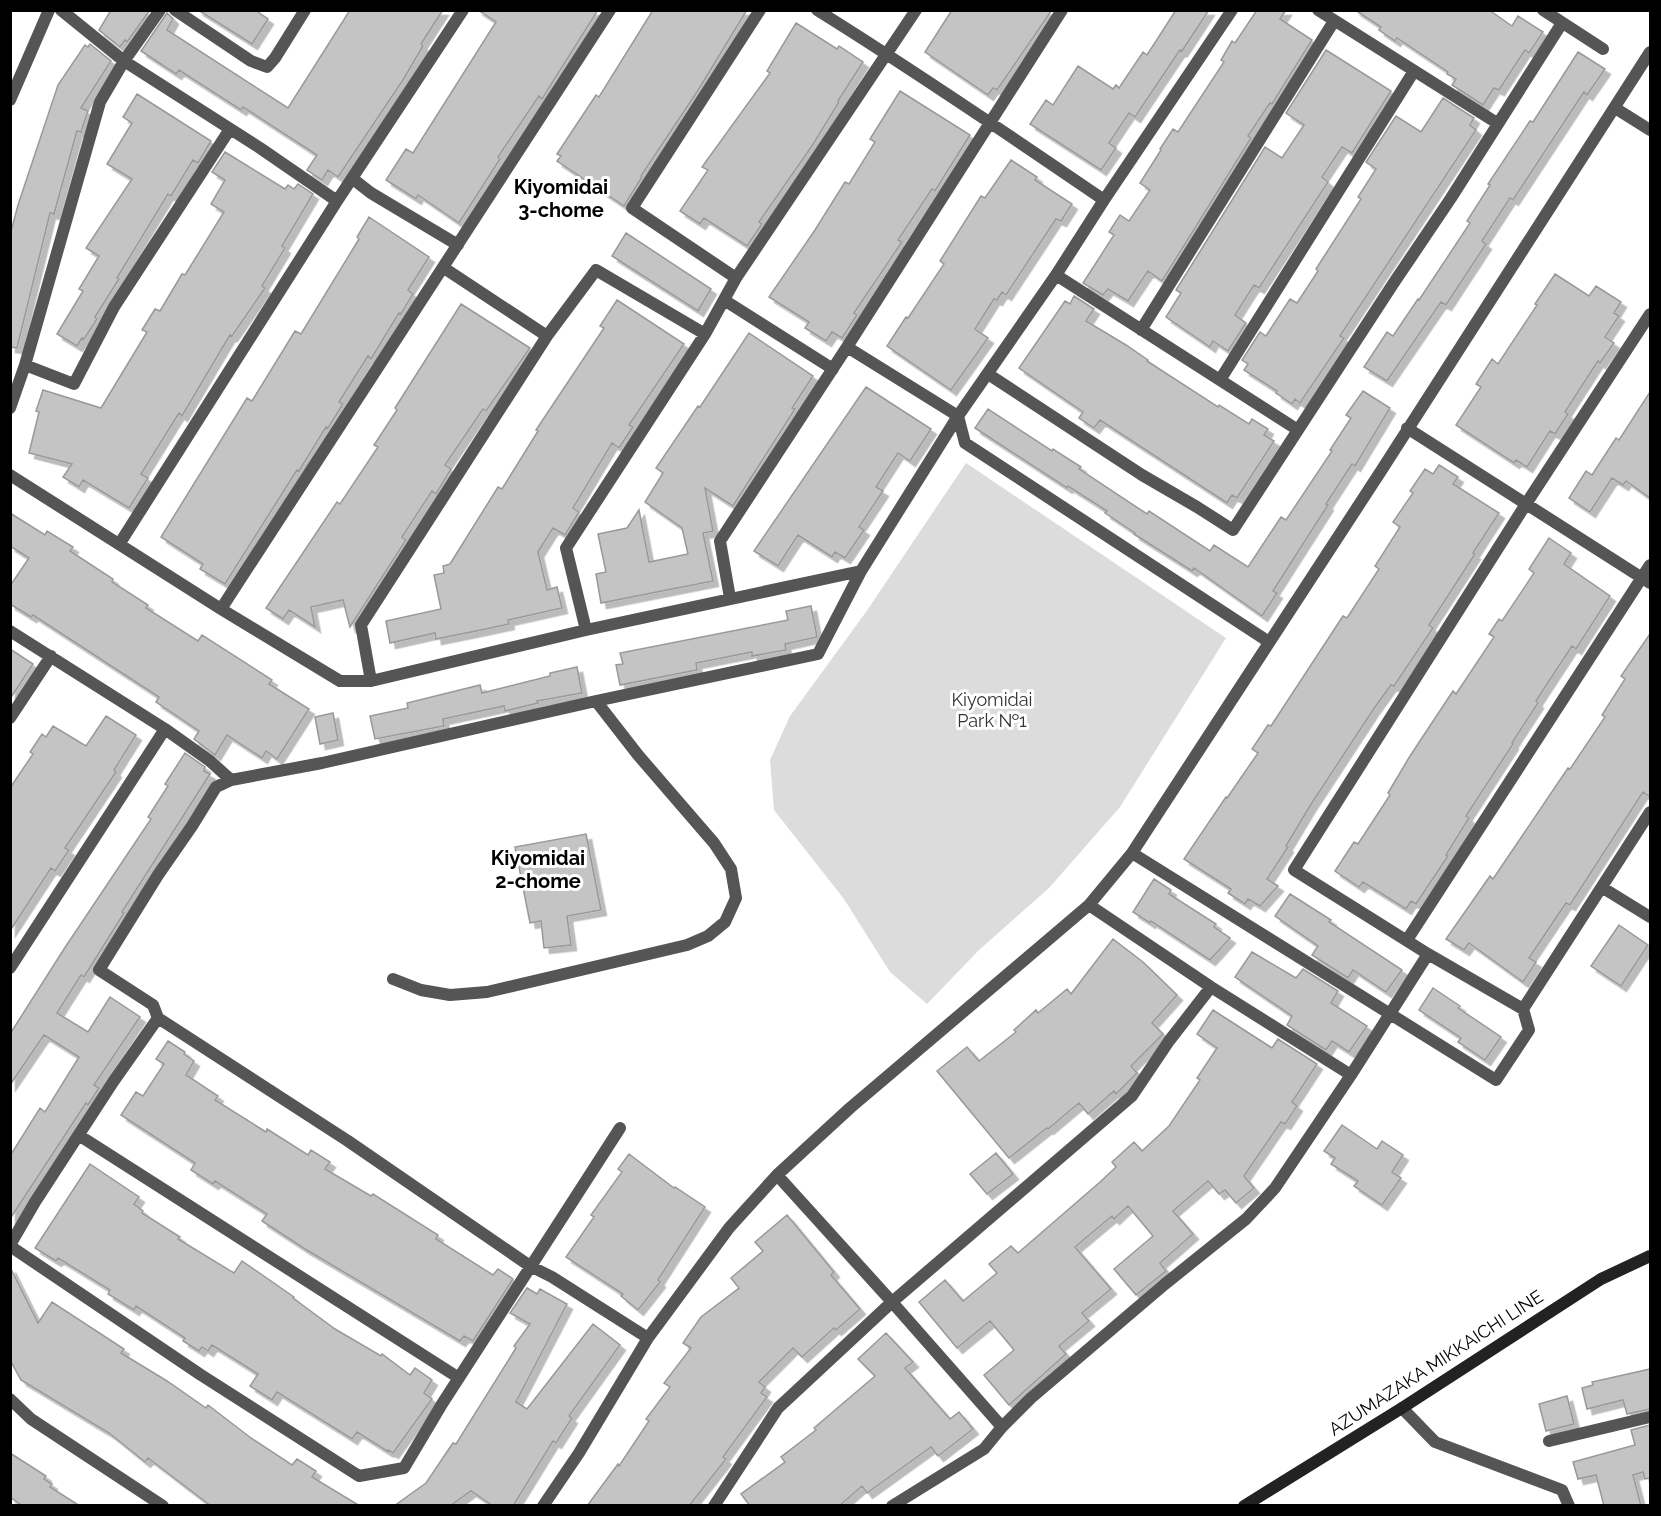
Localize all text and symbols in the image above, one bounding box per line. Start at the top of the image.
district label: Kiyomidai 3-chome [514,175,608,222]
park label: Kiyomidai Park №1 [951,689,1033,731]
district label: Kiyomidai 2-chome [491,846,585,893]
street label: AZUMAZAKA MIKKAICHI LINE [1325,1285,1547,1440]

